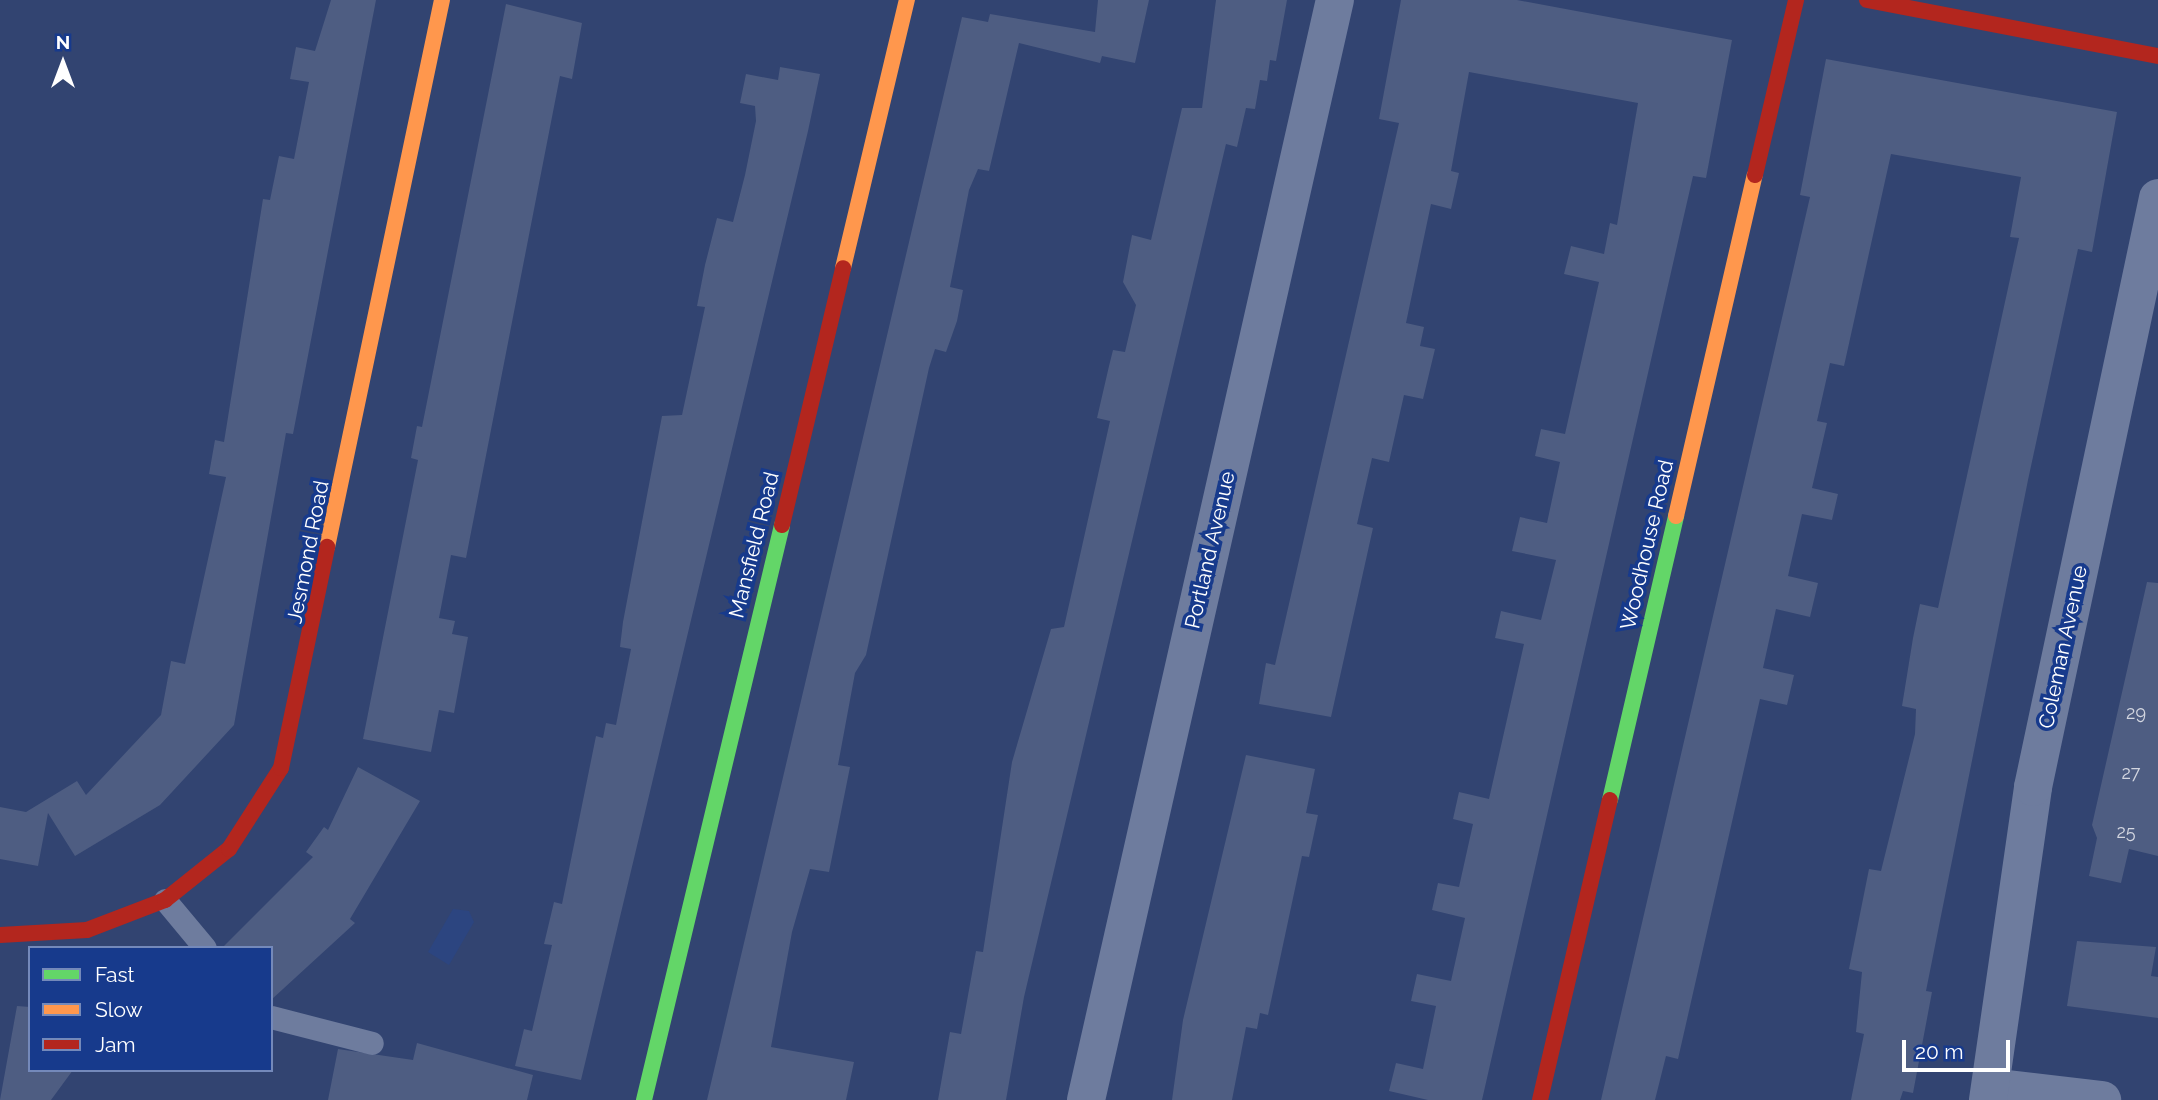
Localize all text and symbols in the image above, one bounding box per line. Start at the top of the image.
north arrow [28,28,98,98]
text: N [56,31,70,53]
street label: Woodhouse Road [1615,457,1679,633]
street label: Mansfield Road [724,469,784,621]
street label: Portland Avenue [1180,469,1240,631]
street label: Jesmond Road [282,478,334,626]
street label: Coleman Avenue [2033,563,2093,731]
house number: 29 [2126,702,2146,724]
house number: 27 [2121,762,2141,784]
house number: 25 [2116,821,2136,843]
legend [28,946,273,1072]
text: Fast [95,962,135,987]
text: Slow [95,997,143,1022]
scale bar [1906,1026,2014,1070]
text: Jam [95,1032,136,1057]
text: 20 m [1915,1039,1963,1064]

